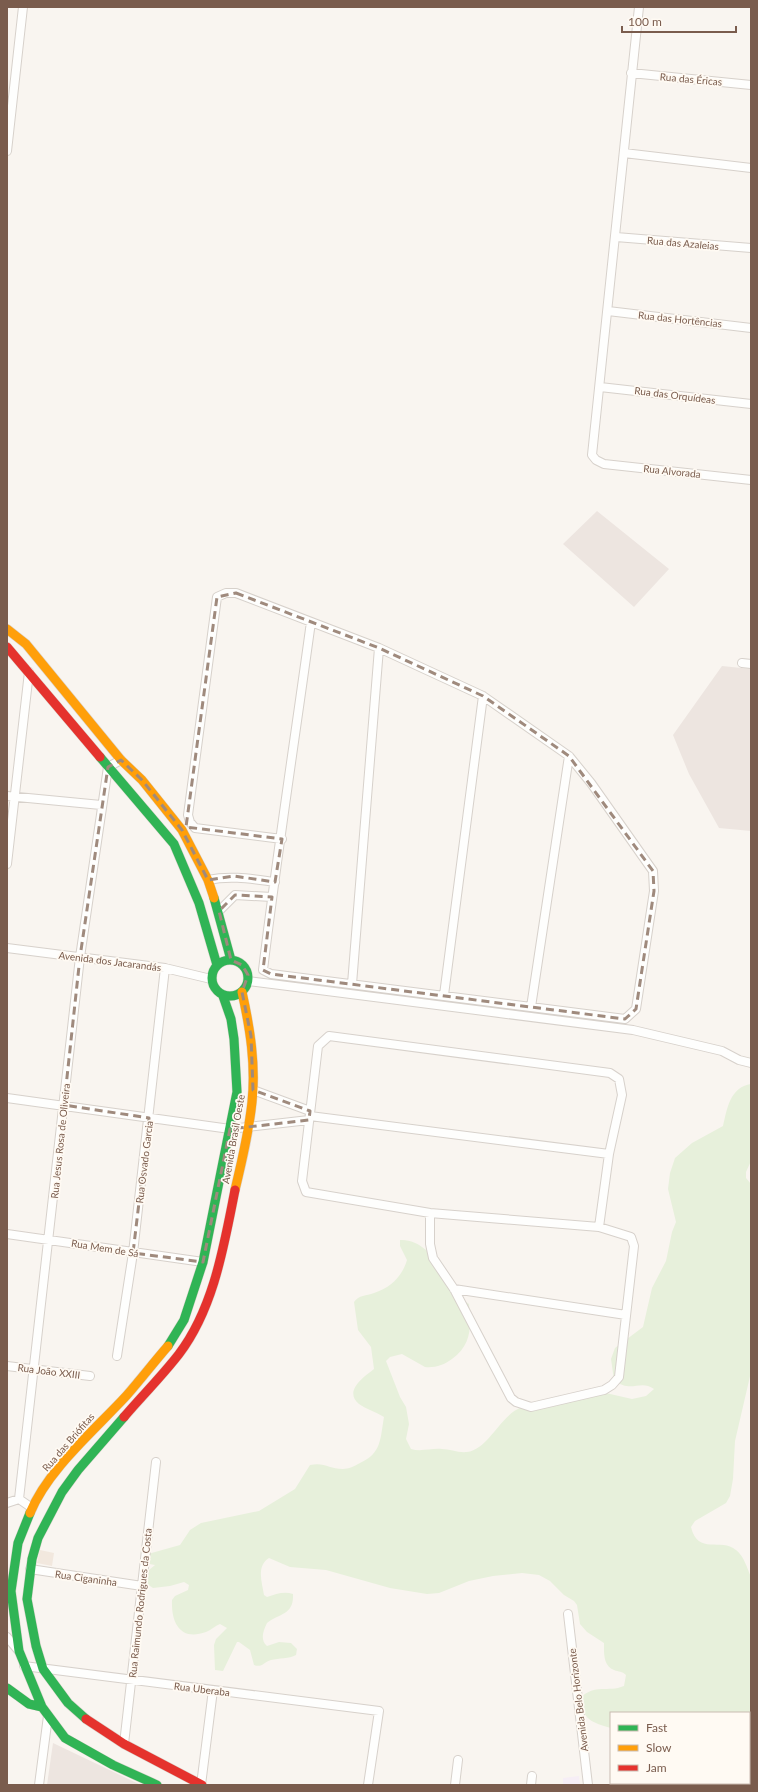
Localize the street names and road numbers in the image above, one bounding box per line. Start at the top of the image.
street label: Rua das Éricas [659,70,723,88]
street label: Rua das Azaleias [647,234,719,252]
street label: Rua das Hortências [637,309,723,329]
street label: Rua das Orquídeas [634,384,716,406]
street label: Rua Alvorada [643,462,701,480]
street label: Avenida dos Jacarandás [58,949,162,973]
street label: Rua Jesus Rosa de Oliveira [48,1083,72,1199]
street label: Avenida Brasil Oeste [219,1093,247,1185]
street label: Rua Osvado Garcia [133,1120,155,1204]
street label: Rua Mem de Sá [70,1237,140,1259]
street label: Rua João XXIII [17,1361,81,1381]
street label: Rua das Briófitas [39,1410,97,1474]
street label: Rua Raimundo Rodrigues da Costa [126,1528,154,1678]
street label: Rua Ciganinha [54,1568,118,1588]
street label: Avenida Belo Horizonte [566,1648,590,1752]
street label: Rua Uberaba [173,1680,231,1698]

